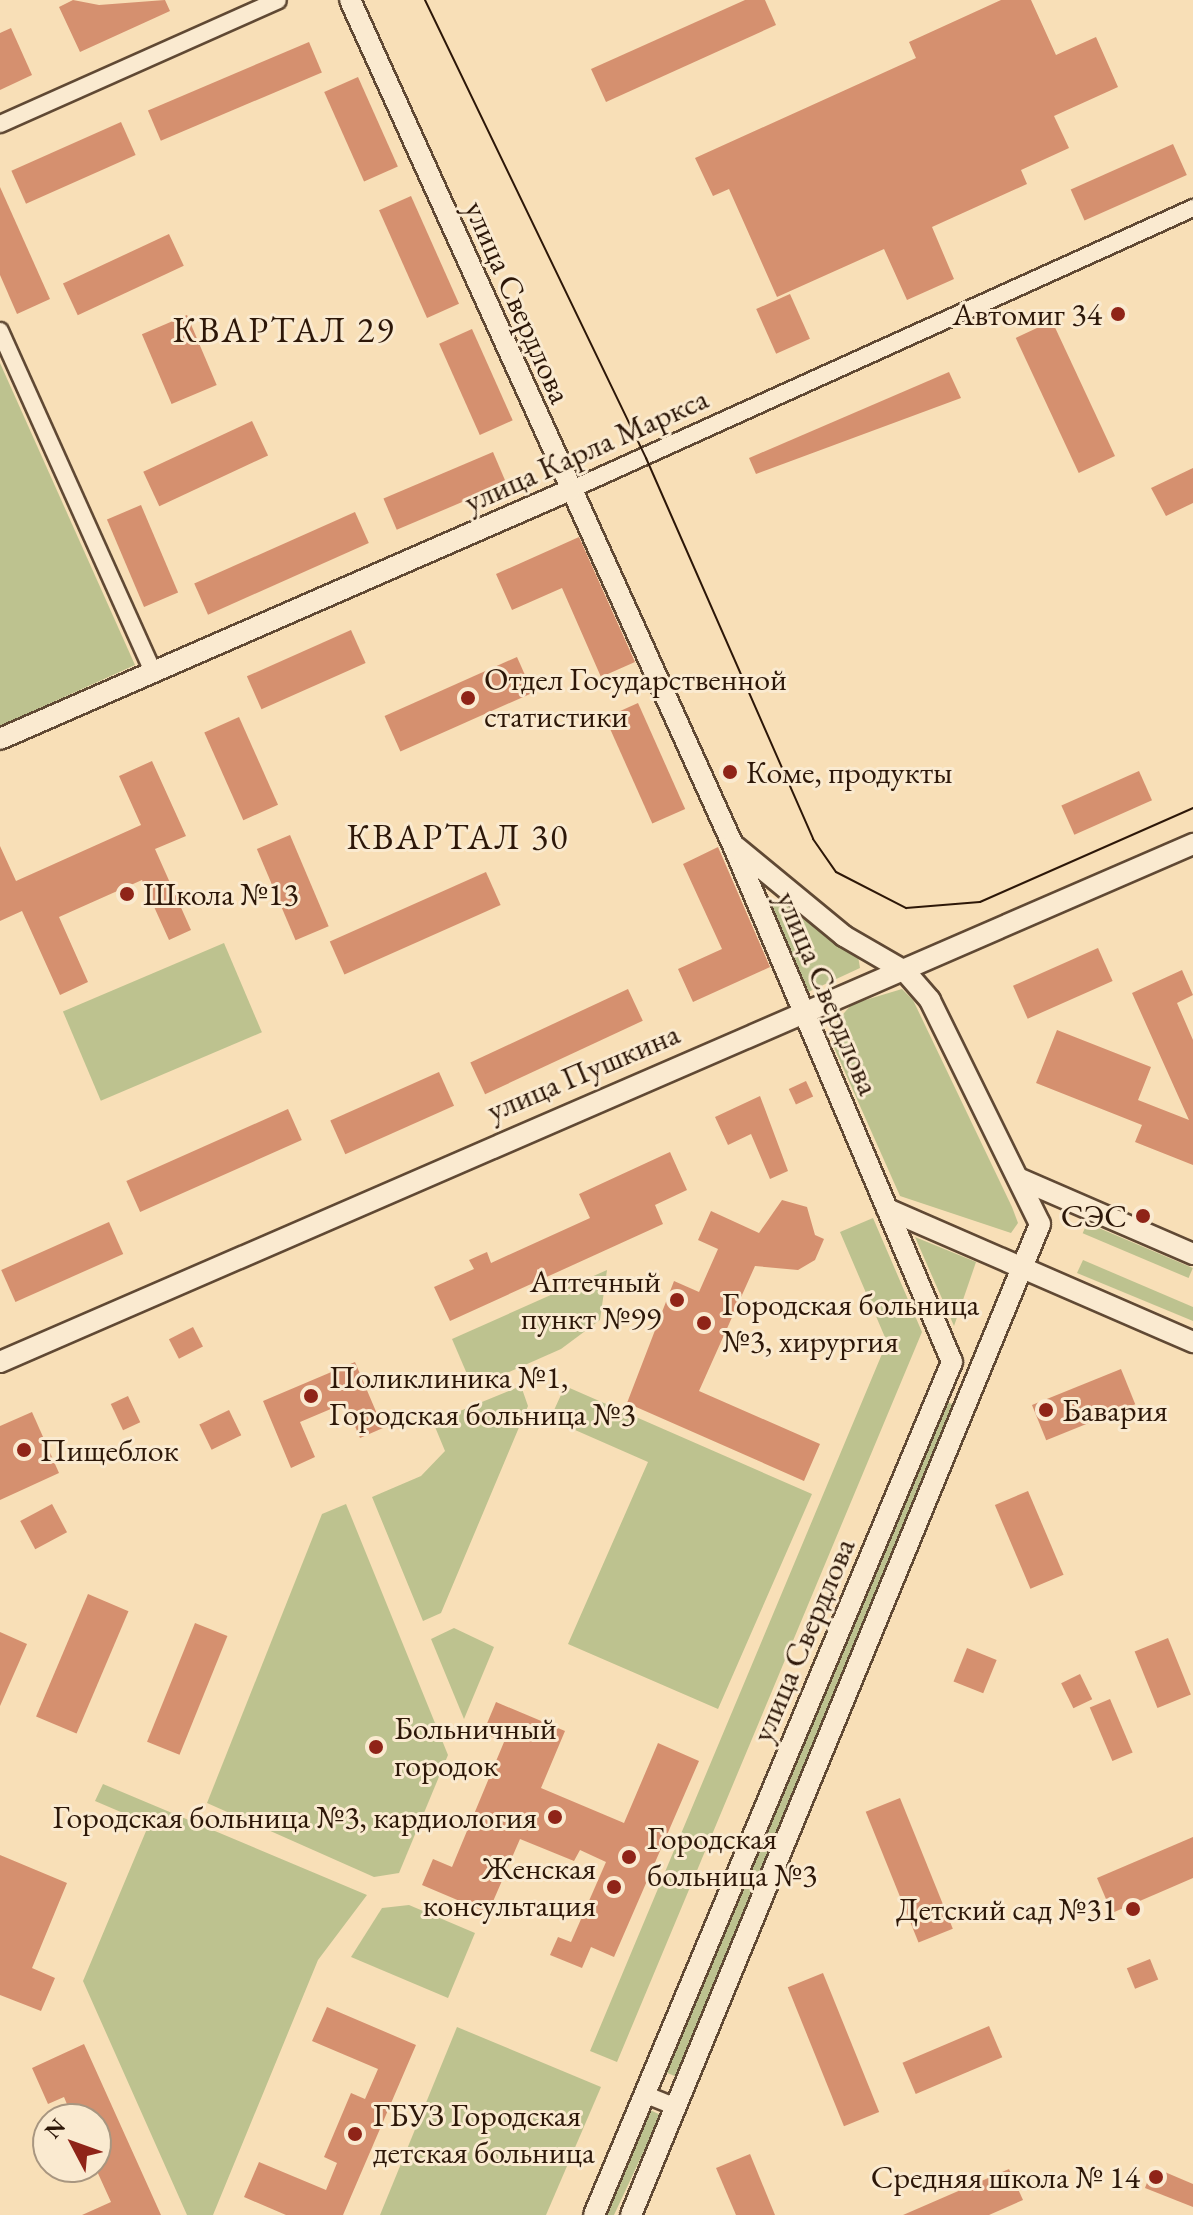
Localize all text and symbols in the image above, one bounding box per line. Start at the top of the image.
street label: улица Свердлова [456,195,580,409]
place label: Автомиг 34 [952,295,1102,333]
marker: Автомиг 34 [1109,305,1127,323]
district label: КВАРТАЛ 29 [172,308,396,352]
street label: улица Карла Маркса [458,379,714,521]
place label: Отдел Государственной статистики [484,661,787,736]
marker: Отдел Государственной статистики [459,689,477,707]
place label: Коме, продукты [746,753,953,791]
marker: Коме, продукты [721,763,739,781]
district label: КВАРТАЛ 30 [346,815,570,859]
place label: Школа №13 [143,875,299,913]
marker: Школа №13 [118,885,136,903]
street label: улица Свердлова [768,885,888,1101]
street label: улица Пушкина [481,1014,685,1130]
place label: СЭС [1061,1197,1127,1235]
marker: СЭС [1134,1207,1152,1225]
place label: Аптечный пункт №99 [521,1263,661,1338]
place label: Городская больница №3, хирургия [722,1286,979,1361]
marker: Аптечный пункт №99 [668,1291,686,1309]
marker: Городская больница №3, хирургия [693,1312,715,1334]
place label: Поликлиника №1, Городская больница №3 [329,1359,636,1434]
marker: Поликлиника №1, Городская больница №3 [300,1385,322,1407]
place label: Бавария [1062,1391,1168,1429]
marker: Бавария [1037,1401,1055,1419]
place label: Пищеблок [40,1431,179,1469]
marker: Пищеблок [15,1441,33,1459]
street label: улица Свердлова [743,1532,863,1748]
place label: Больничный городок [394,1710,557,1785]
marker: Больничный городок [365,1736,387,1758]
place label: Городская больница №3, кардиология [53,1798,537,1836]
marker: Городская больница №3, кардиология [544,1806,566,1828]
place label: Городская больница №3 [647,1820,817,1895]
marker: Городская больница №3 [618,1846,640,1868]
place label: Женская консультация [423,1850,596,1925]
marker: Женская консультация [603,1876,625,1898]
place label: Детский сад №31 [896,1890,1117,1928]
marker: Детский сад №31 [1124,1900,1142,1918]
place label: ГБУЗ Городская детская больница [373,2097,595,2172]
north arrow [32,2103,112,2183]
text: N [38,2112,72,2144]
marker: ГБУЗ Городская детская больница [344,2123,366,2145]
place label: Средняя школа № 14 [871,2158,1140,2196]
marker: Средняя школа № 14 [1147,2168,1165,2186]

